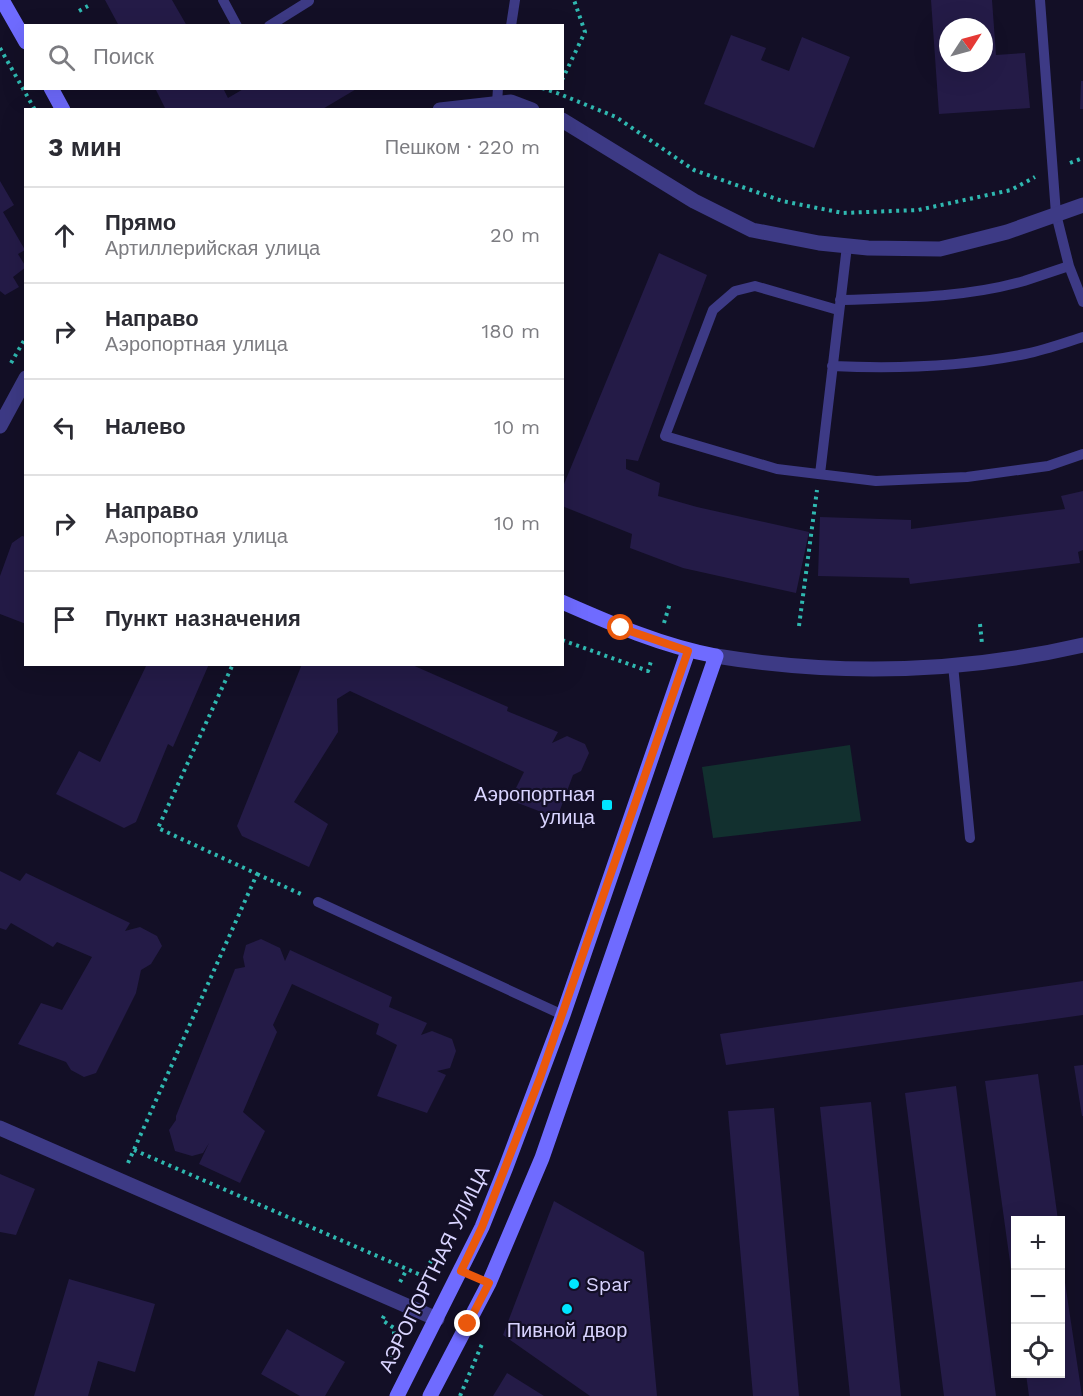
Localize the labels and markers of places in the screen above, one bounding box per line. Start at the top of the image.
place label: Аэропортная улица [474,782,596,829]
marker: Аэропортная улица [600,798,614,812]
place label: Spar [586,1272,631,1296]
marker: Spar [567,1277,581,1291]
marker: Пивной двор [560,1302,574,1316]
place label: Пивной двор [507,1318,627,1342]

